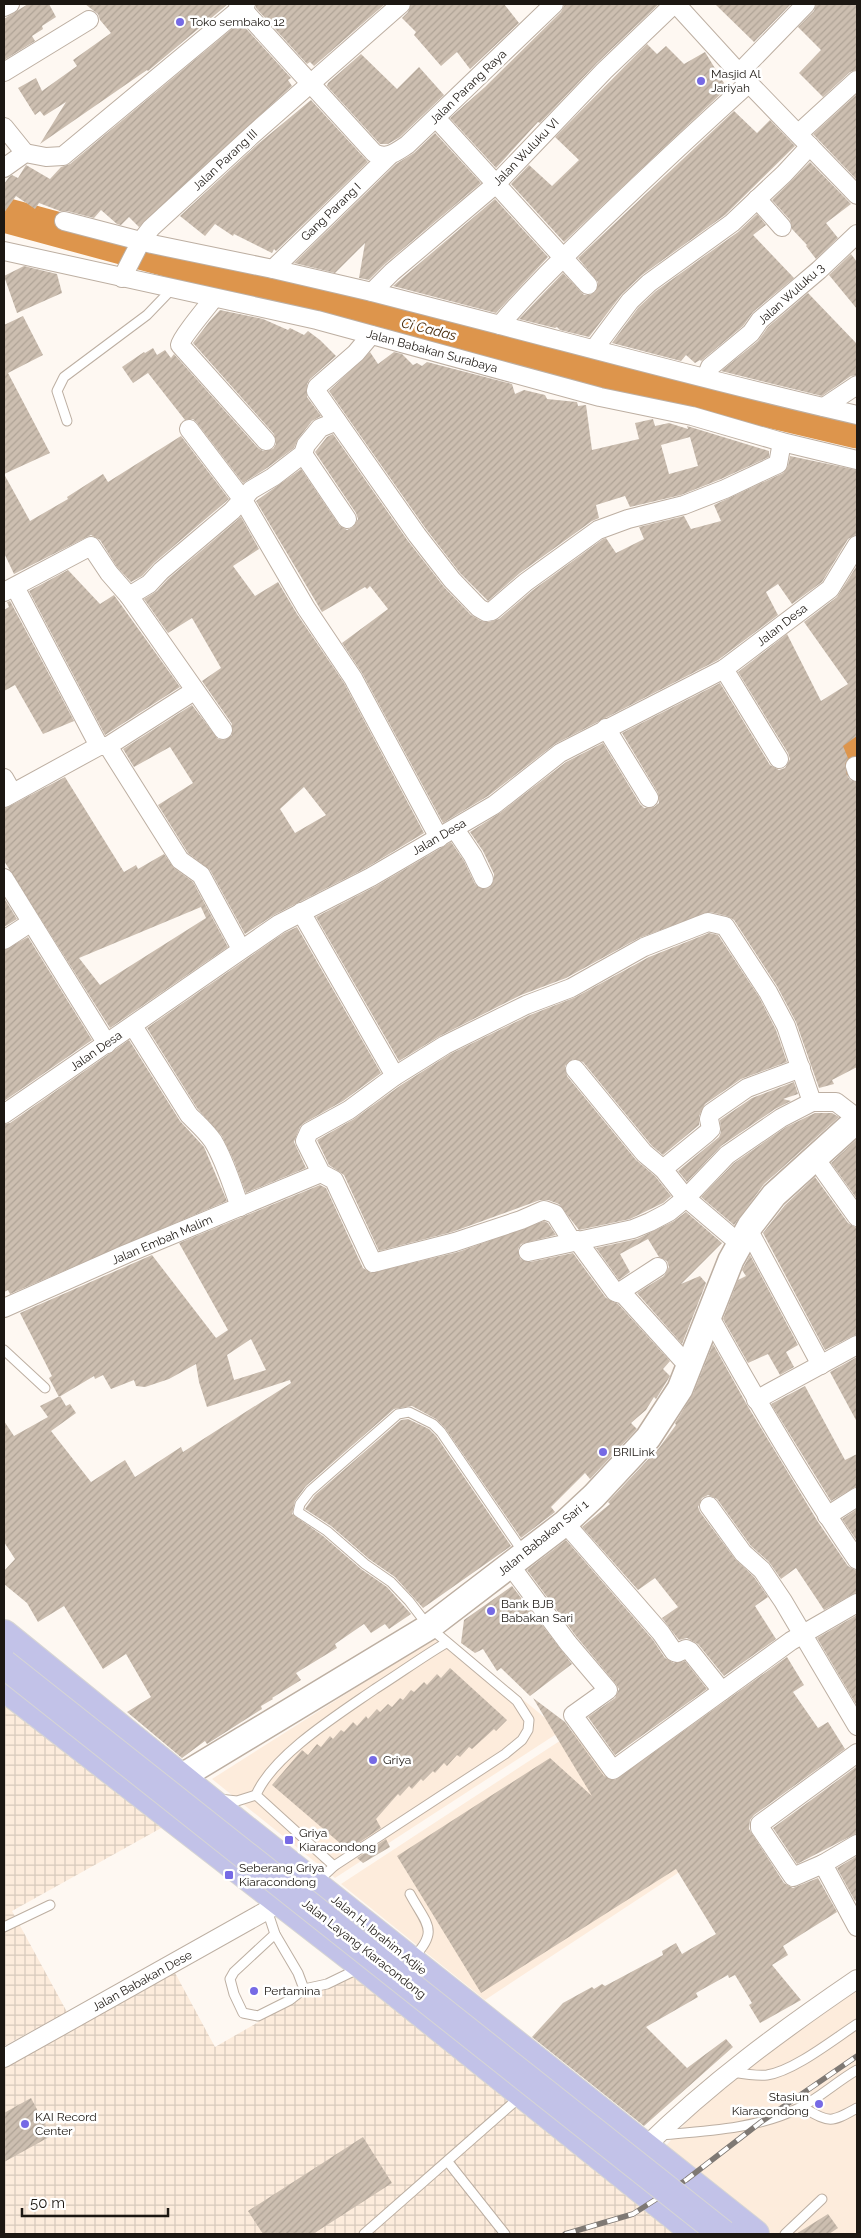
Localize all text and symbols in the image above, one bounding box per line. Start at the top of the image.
place label: Toko sembako 12 [190,15,285,29]
marker: Toko sembako 12 [174,16,186,28]
street label: Jalan Parang Raya [427,47,509,127]
place label: Masjid Al Jariyah [711,67,761,95]
marker: Masjid Al Jariyah [695,75,707,87]
street label: Jalan Wuluku VI [490,115,562,189]
street label: Jalan Parang III [190,127,260,193]
street label: Gang Parang I [298,180,364,244]
street label: Jalan Wuluku 3 [755,261,827,327]
water label: Ci Cadas [400,314,459,344]
street label: Jalan Babakan Surabaya [365,327,499,375]
street label: Jalan Desa [754,601,810,649]
street label: Jalan Desa [409,816,469,858]
street label: Jalan Desa [67,1028,125,1074]
street label: Jalan Embah Malim [109,1212,215,1268]
place label: BRILink [613,1445,655,1459]
marker: BRILink [597,1446,609,1458]
street label: Jalan Babakan Sari 1 [495,1497,591,1579]
place label: Bank BJB Babakan Sari [501,1597,573,1625]
marker: Bank BJB Babakan Sari [485,1605,497,1617]
place label: Griya [383,1753,411,1767]
marker: Griya [367,1754,379,1766]
place label: Griya Kiaracondong [299,1826,376,1854]
marker: Griya Kiaracondong [283,1834,295,1846]
place label: Seberang Griya Kiaracondong [239,1861,324,1889]
marker: Seberang Griya Kiaracondong [223,1869,235,1881]
street label: Jalan H. Ibrahim Adjie [329,1892,429,1978]
street label: Jalan Layang Kiaracondong [299,1896,429,2002]
street label: Jalan Babakan Dese [90,1948,194,2014]
place label: Pertamina [264,1984,320,1998]
marker: Pertamina [248,1985,260,1997]
place label: Stasiun Kiaracondong [732,2090,809,2118]
marker: Stasiun Kiaracondong [813,2098,825,2110]
place label: KAI Record Center [35,2110,97,2138]
marker: KAI Record Center [19,2118,31,2130]
scale bar [22,2186,169,2218]
text: 50 m [30,2194,65,2212]

